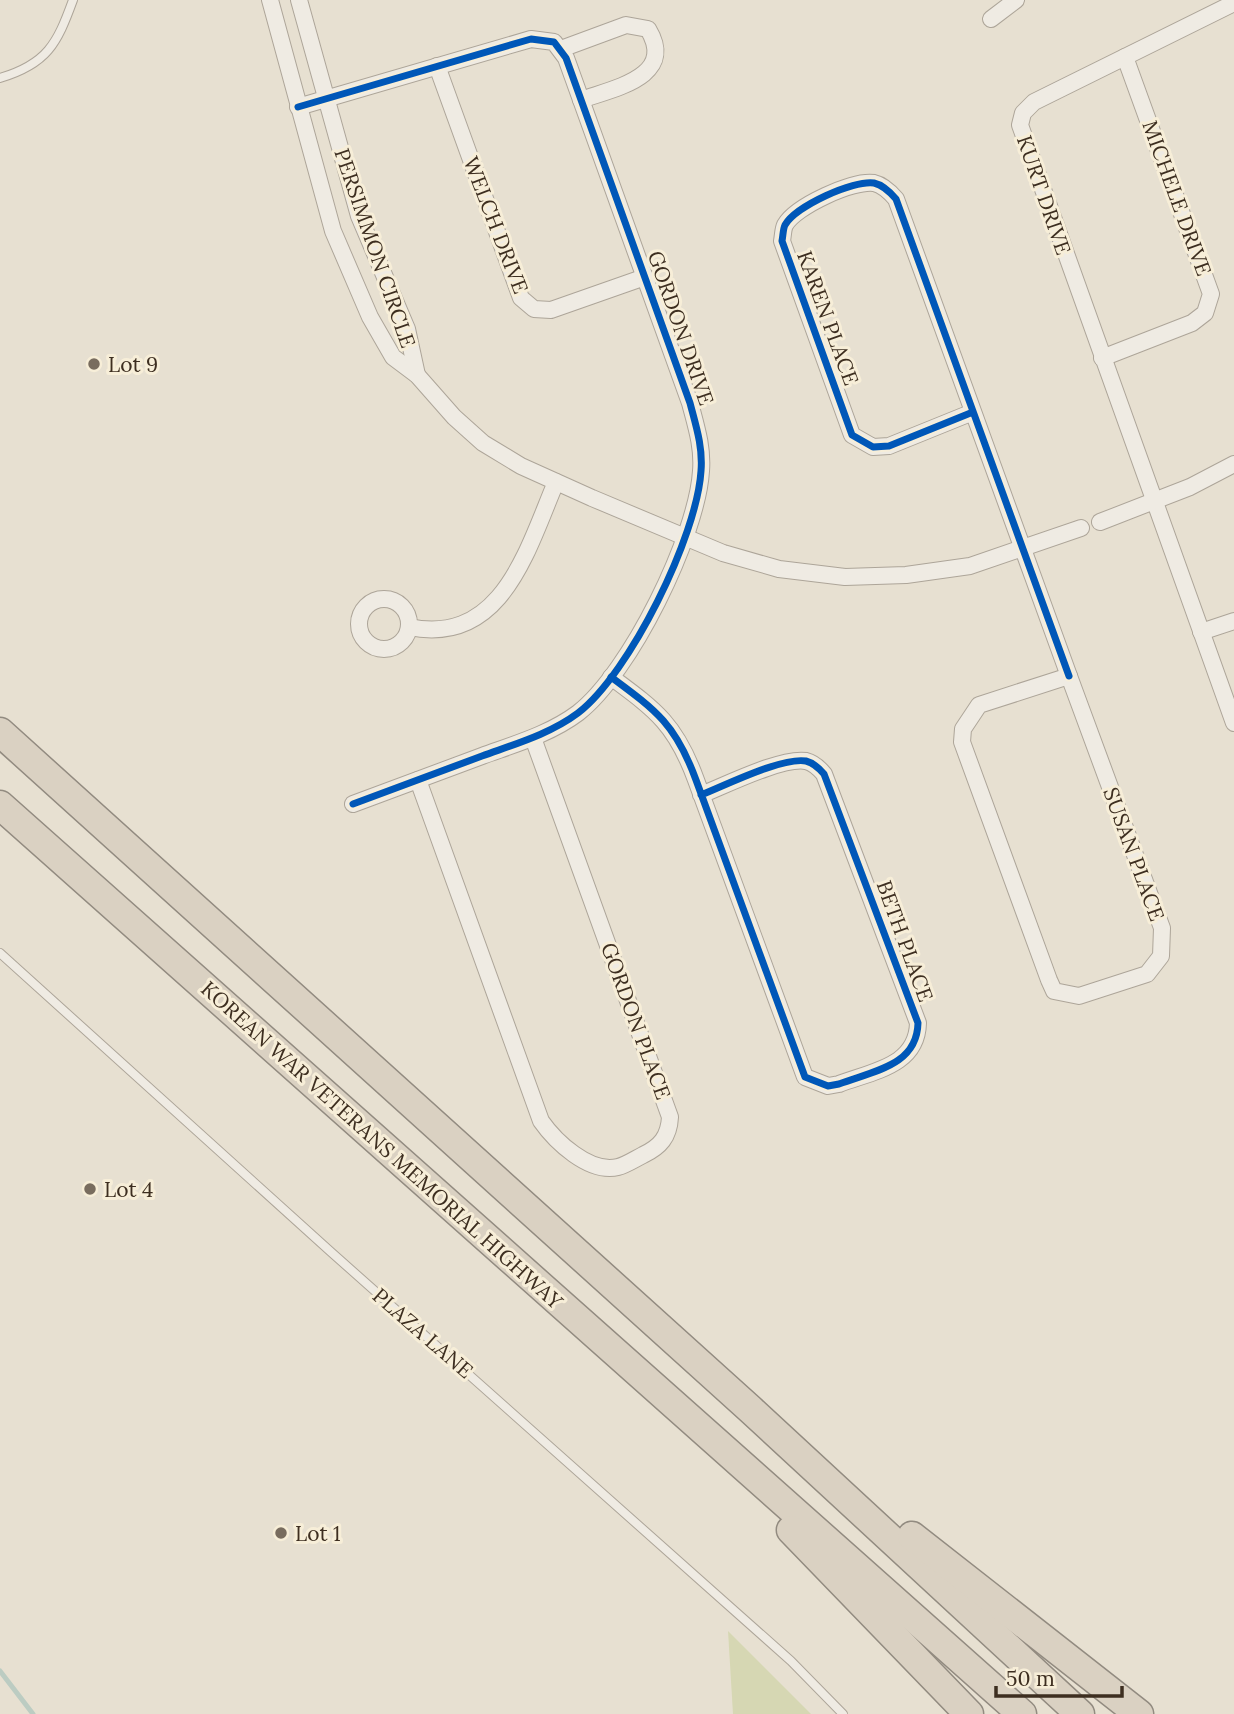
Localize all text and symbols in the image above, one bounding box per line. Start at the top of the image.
street label: MICHELE DRIVE [1136,117,1218,279]
street label: KURT DRIVE [1011,132,1077,258]
street label: PERSIMMON CIRCLE [328,145,422,351]
street label: WELCH DRIVE [457,153,535,297]
street label: GORDON DRIVE [642,247,720,409]
street label: KAREN PLACE [791,247,865,389]
place label: Lot 9 [108,351,158,378]
marker: Lot 9 [86,356,102,372]
street label: SUSAN PLACE [1097,784,1171,924]
street label: BETH PLACE [871,877,939,1005]
street label: GORDON PLACE [595,939,677,1103]
street label: KOREAN WAR VETERANS MEMORIAL HIGHWAY [196,975,569,1315]
place label: Lot 4 [104,1176,153,1203]
marker: Lot 4 [82,1181,98,1197]
street label: PLAZA LANE [367,1282,479,1384]
place label: Lot 1 [295,1520,341,1547]
marker: Lot 1 [273,1525,289,1541]
scale bar [996,1654,1122,1698]
text: 50 m [1006,1665,1055,1692]

